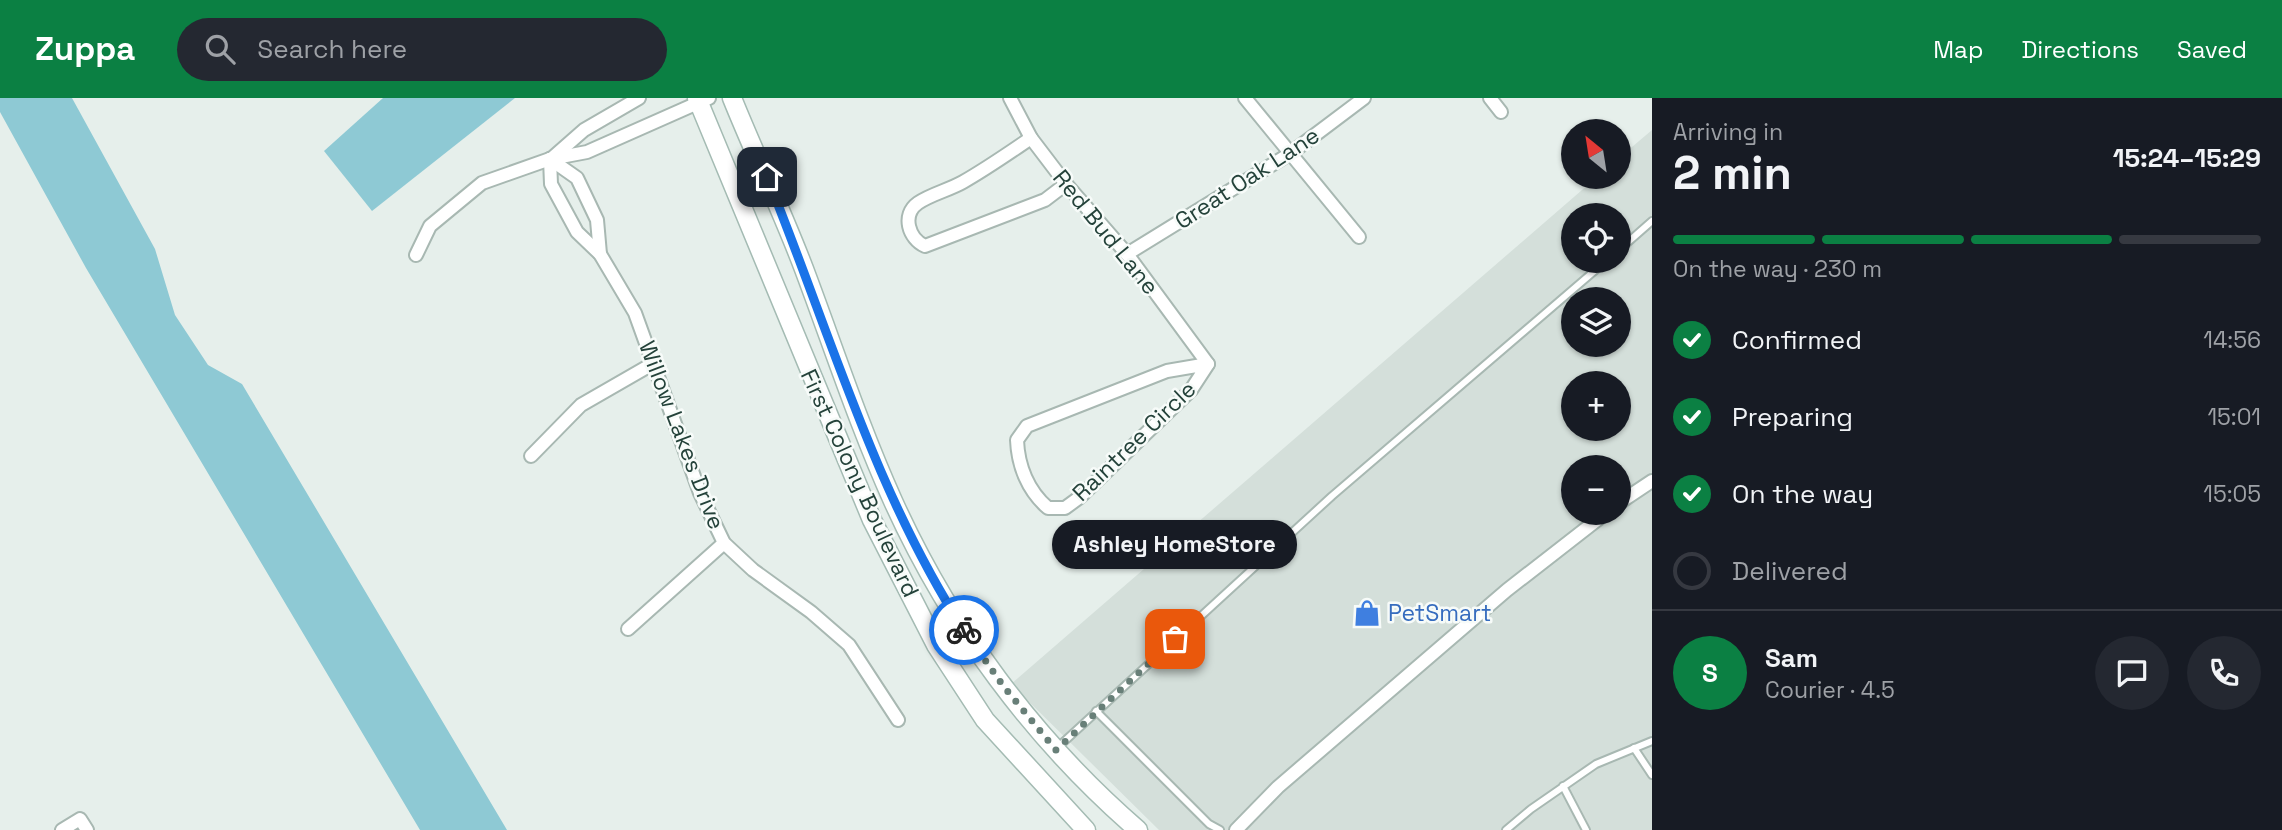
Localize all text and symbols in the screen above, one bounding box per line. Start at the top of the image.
search box [177,18,667,81]
text: Zuppa [35,28,135,70]
icon: search [201,30,239,68]
text: Search here [257,32,407,66]
text: Map [1933,34,1983,65]
text: Directions [2021,34,2139,65]
text: Saved [2177,34,2247,65]
text: Arriving in [1673,117,1783,147]
north arrow [1561,119,1631,189]
map controls [1561,119,1631,525]
street label: Great Oak Lane [1169,120,1325,236]
text: 15:24–15:29 [2113,141,2261,175]
text: 2 min [1673,144,1792,202]
pin [737,147,797,207]
icon: home [748,158,786,196]
street label: Red Bud Lane [1046,163,1166,301]
button: locate [1561,203,1631,273]
text: On the way · 230 m [1673,254,1882,284]
button: layers [1561,287,1631,357]
icon: check [1673,321,1711,359]
text: Confirmed [1732,323,1862,357]
text: 14:56 [2203,325,2261,355]
street label: Willow Lakes Drive [632,336,732,534]
street label: First Colony Boulevard [794,364,926,602]
button: + [1561,371,1631,441]
street label: Raintree Circle [1066,374,1202,508]
icon: check [1673,398,1711,436]
text: Preparing [1732,400,1853,434]
text: 15:01 [2207,402,2261,432]
button: − [1561,455,1631,525]
icon: check [1673,475,1711,513]
text: On the way [1732,477,1873,511]
text: 15:05 [2203,479,2261,509]
callout: Ashley HomeStore [1052,520,1298,569]
text: Ashley HomeStore [1073,529,1276,559]
text: Delivered [1732,554,1848,588]
courier [929,595,999,665]
shop icon: PetSmart [1352,598,1382,628]
place label: PetSmart [1388,598,1492,628]
pin [1145,609,1205,669]
icon: bike [945,611,983,649]
icon: bag [1156,620,1194,658]
button: chat [2095,636,2169,710]
button: phone [2187,636,2261,710]
text: Sam [1765,641,1818,675]
text: S [1702,656,1718,690]
text: Courier · 4.5 [1765,675,1895,705]

